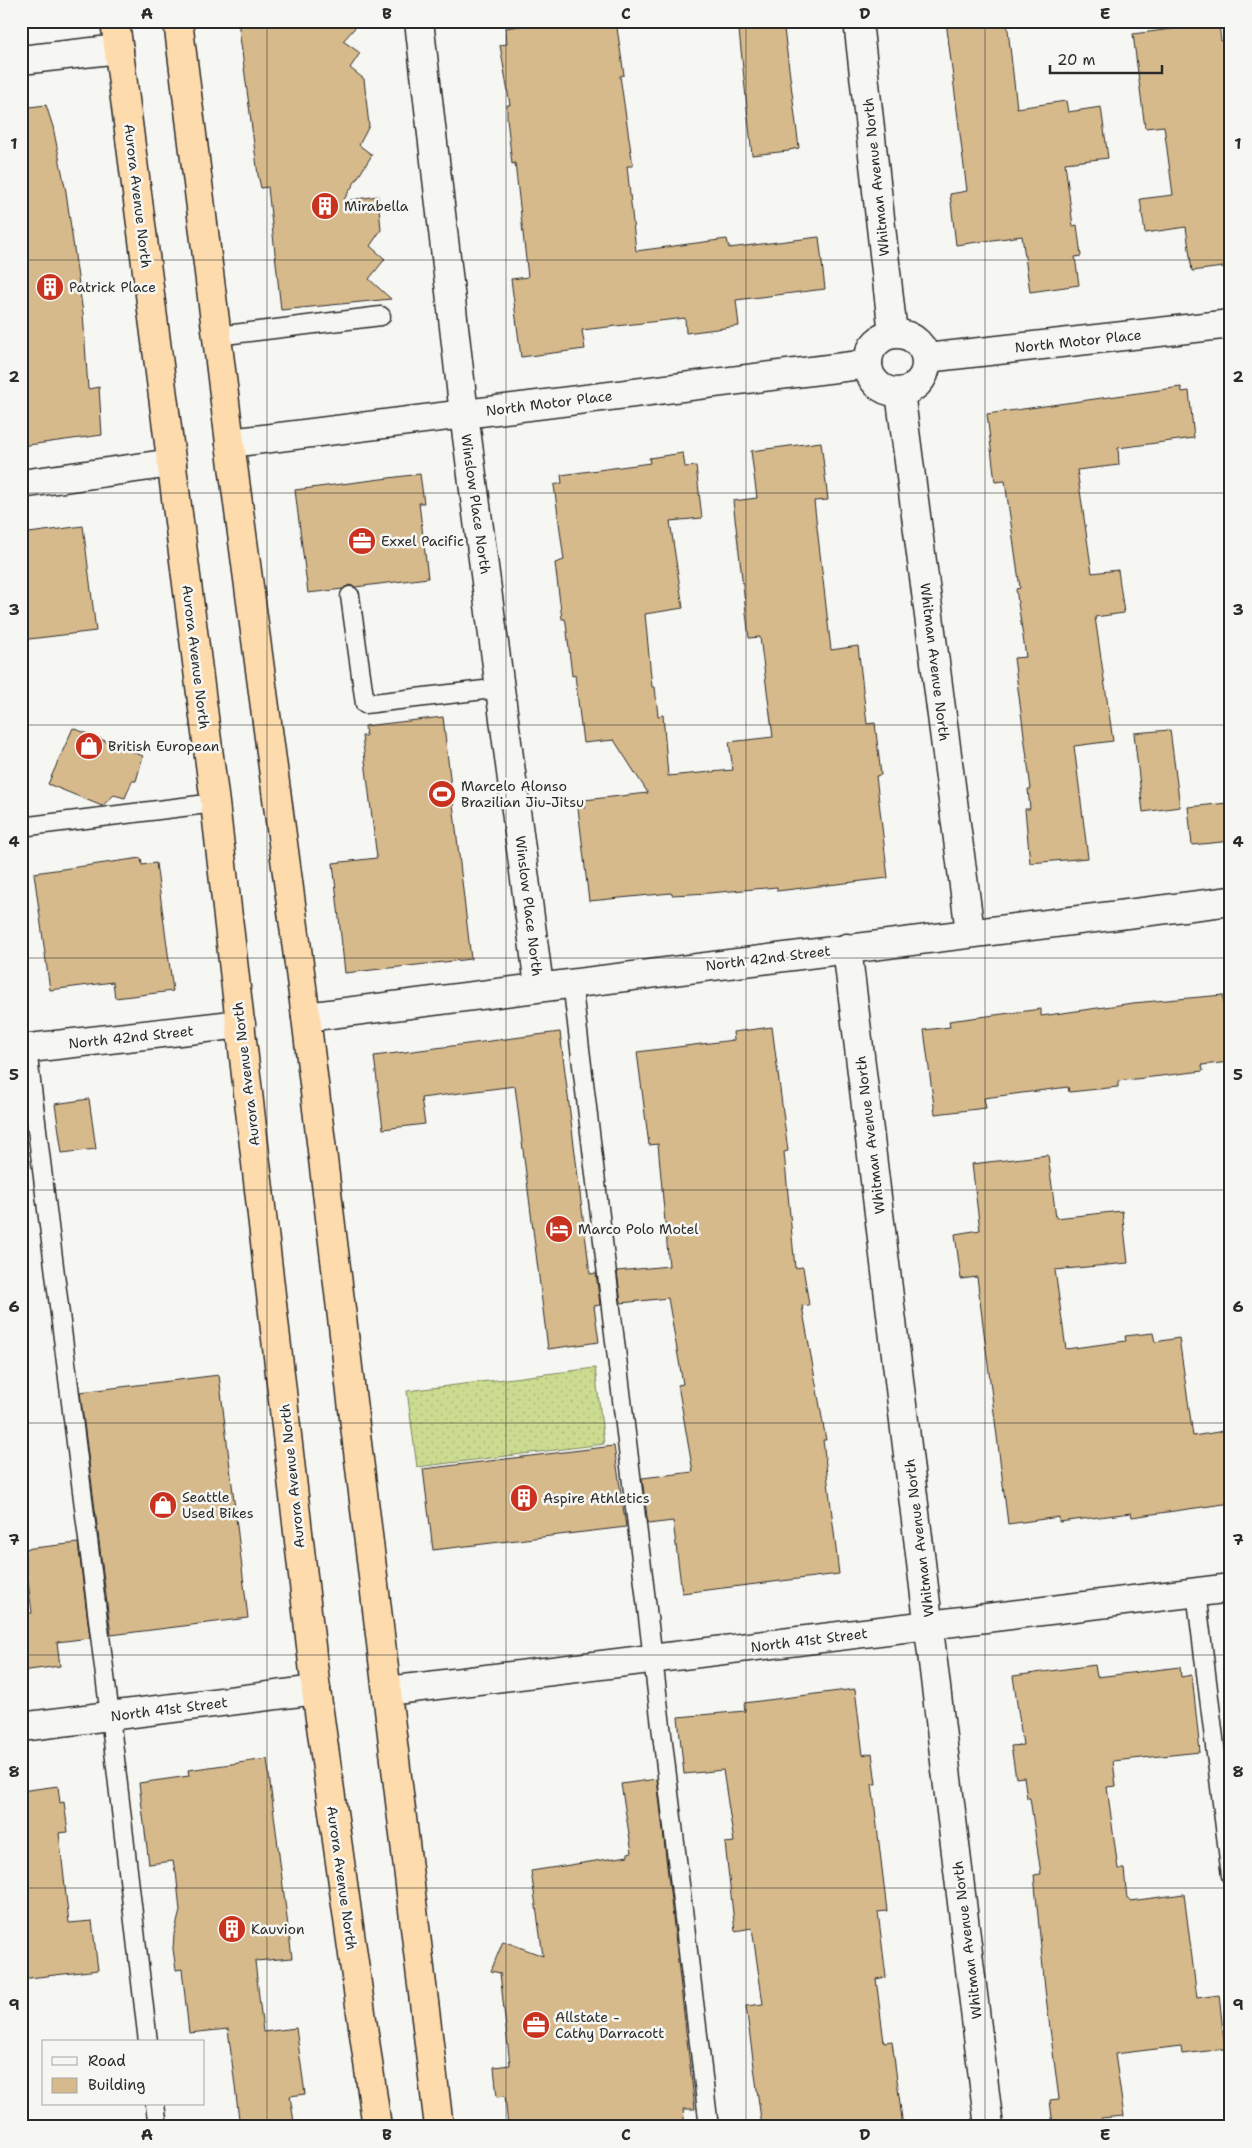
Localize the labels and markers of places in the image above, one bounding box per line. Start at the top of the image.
building icon: Mirabella [310,191,340,221]
place label: Mirabella [344,197,409,215]
building icon: Patrick Place [35,272,65,302]
place label: Patrick Place [69,278,156,296]
office icon: Exxel Pacific [347,526,377,556]
place label: Exxel Pacific [381,532,464,550]
shop icon: British European [74,731,104,761]
place label: British European [108,737,220,755]
place label: Marcelo Alonso Brazilian Jiu-Jitsu [461,777,584,811]
sports icon: Marcelo Alonso Brazilian Jiu-Jitsu [427,779,457,809]
hotel icon: Marco Polo Motel [544,1214,574,1244]
place label: Marco Polo Motel [578,1220,699,1238]
building icon: Aspire Athletics [509,1483,539,1513]
place label: Seattle Used Bikes [182,1488,254,1522]
place label: Aspire Athletics [543,1489,650,1507]
shop icon: Seattle Used Bikes [148,1490,178,1520]
building icon: Kauvion [217,1914,247,1944]
place label: Kauvion [251,1920,305,1938]
place label: Allstate - Cathy Darracott [555,2008,664,2042]
office icon: Allstate - Cathy Darracott [521,2010,551,2040]

